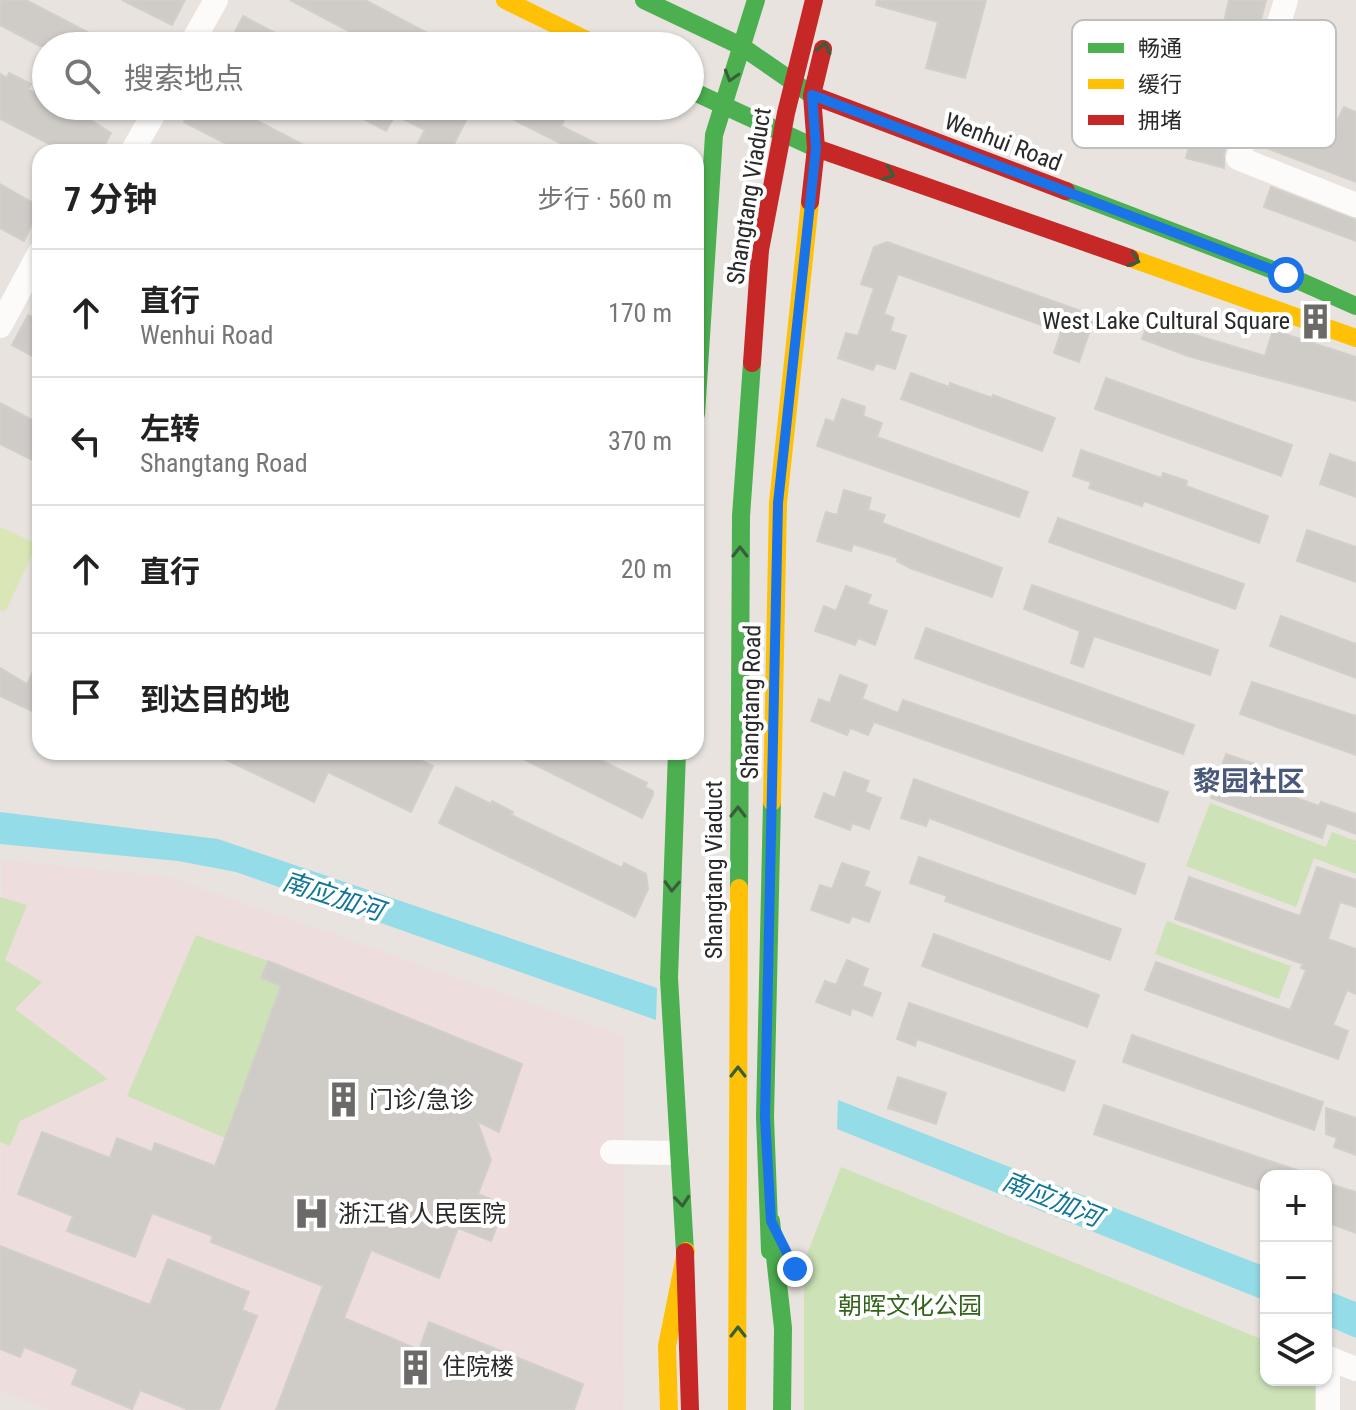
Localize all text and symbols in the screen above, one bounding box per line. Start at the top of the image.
legend [1072,20,1336,148]
search box [32,32,704,120]
text: 畅通 [1138,36,1182,61]
one-way arrow [814,41,831,55]
icon: search [60,54,104,98]
text: 搜索地点 [124,61,244,96]
one-way arrow [724,69,740,82]
text: 缓行 [1138,72,1182,97]
street label: Shangtang Viaduct [721,106,777,286]
street label: Wenhui Road [940,107,1066,177]
text: 拥堵 [1138,108,1182,133]
one-way arrow [881,164,895,181]
text: 7 分钟 [64,179,157,219]
text: 步行 · 560 m [538,184,672,214]
one-way arrow [1127,250,1141,266]
route start [1268,257,1304,293]
text: 直行 [140,283,200,318]
icon: ahead [64,291,108,335]
text: 170 m [608,298,672,328]
building icon: West Lake Cultural Square [1297,302,1335,340]
place label: West Lake Cultural Square [1042,307,1290,335]
text: Wenhui Road [140,320,273,350]
text: 左转 [140,411,200,446]
icon: left [64,419,108,463]
text: 370 m [608,426,672,456]
text: Shangtang Road [140,448,308,478]
one-way arrow [732,545,749,558]
icon: ahead [64,547,108,591]
text: 直行 [140,554,200,589]
text: 20 m [621,554,672,584]
street label: Shangtang Road [736,624,766,780]
icon: arrive [64,675,108,719]
text: 到达目的地 [140,682,290,717]
district label: 黎园社区 [1193,765,1305,798]
street label: Shangtang Viaduct [700,781,728,959]
one-way arrow [729,805,747,818]
water label: 南应加河 [279,866,392,928]
one-way arrow [663,880,680,893]
one-way arrow [729,1065,747,1078]
building icon: 门诊/急诊 [324,1081,362,1119]
place label: 门诊/急诊 [369,1086,474,1114]
water label: 南应加河 [998,1166,1110,1234]
map controls [1260,1170,1332,1386]
button: + [1260,1170,1332,1242]
hospital icon: 浙江省人民医院 [293,1195,331,1233]
one-way arrow [673,1195,690,1208]
place label: 浙江省人民医院 [338,1200,506,1228]
button: − [1260,1242,1332,1314]
route end [777,1251,813,1287]
park label: 朝晖文化公园 [838,1292,982,1320]
button: layers [1260,1314,1332,1386]
one-way arrow [729,1325,746,1338]
building icon: 住院楼 [397,1348,435,1386]
place label: 住院楼 [442,1353,514,1381]

